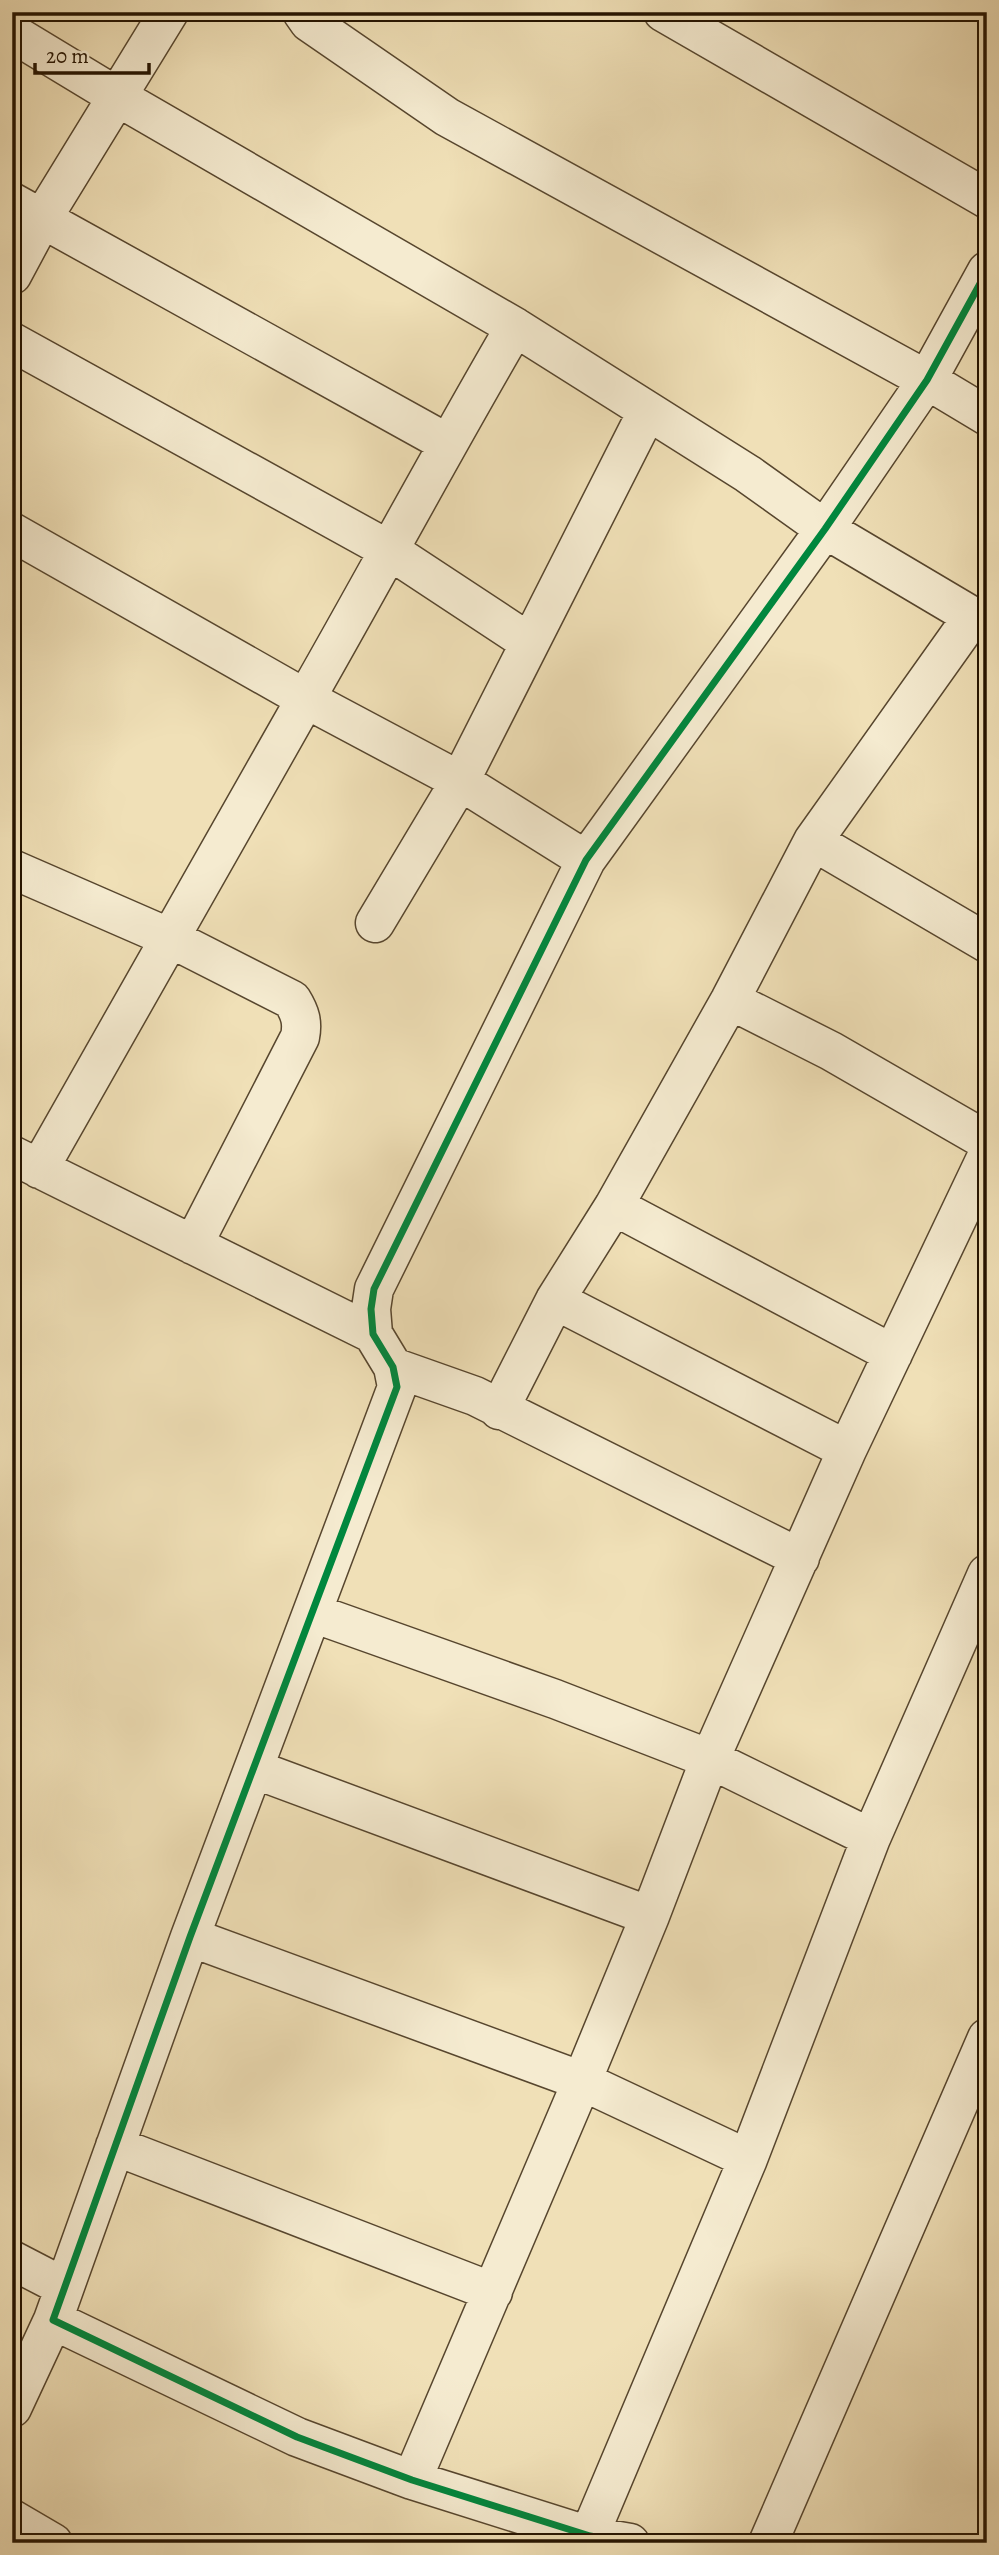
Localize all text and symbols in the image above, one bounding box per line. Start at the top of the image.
scale bar [35,32,149,76]
text: 20 m [46,42,89,70]

